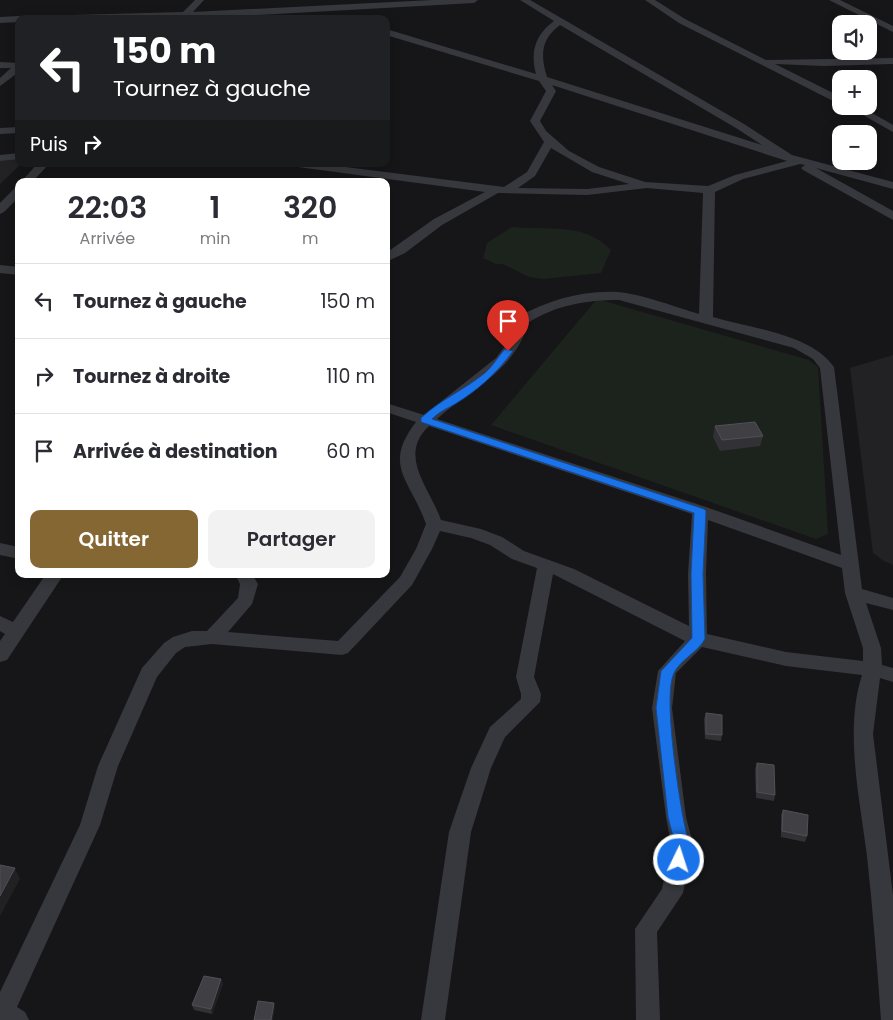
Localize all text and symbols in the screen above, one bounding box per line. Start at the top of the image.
map controls [832,15,877,170]
button: sound [832,15,877,60]
text: 150 m [113,26,216,75]
icon: left [30,35,95,100]
button: + [832,70,877,115]
text: Tournez à gauche [113,73,311,104]
button: − [832,125,877,170]
icon: right [78,130,106,158]
text: Puis [30,131,68,158]
text: 22:03 [68,186,147,229]
text: 1 [210,186,220,229]
text: 320 [283,186,337,229]
text: Arrivée [80,227,135,250]
text: min [200,227,230,250]
text: m [302,227,318,250]
icon: left [30,287,58,315]
text: Tournez à gauche [73,288,247,315]
text: 150 m [320,288,375,315]
pin [487,300,529,351]
icon: arrive [494,307,522,335]
icon: right [30,362,58,390]
text: Tournez à droite [73,363,230,390]
text: 110 m [326,363,375,390]
icon: arrive [30,437,58,465]
text: Arrivée à destination [73,438,278,465]
text: 60 m [326,438,375,465]
button: Quitter [30,510,198,568]
button: Partager [208,510,375,568]
position arrow [652,833,704,885]

